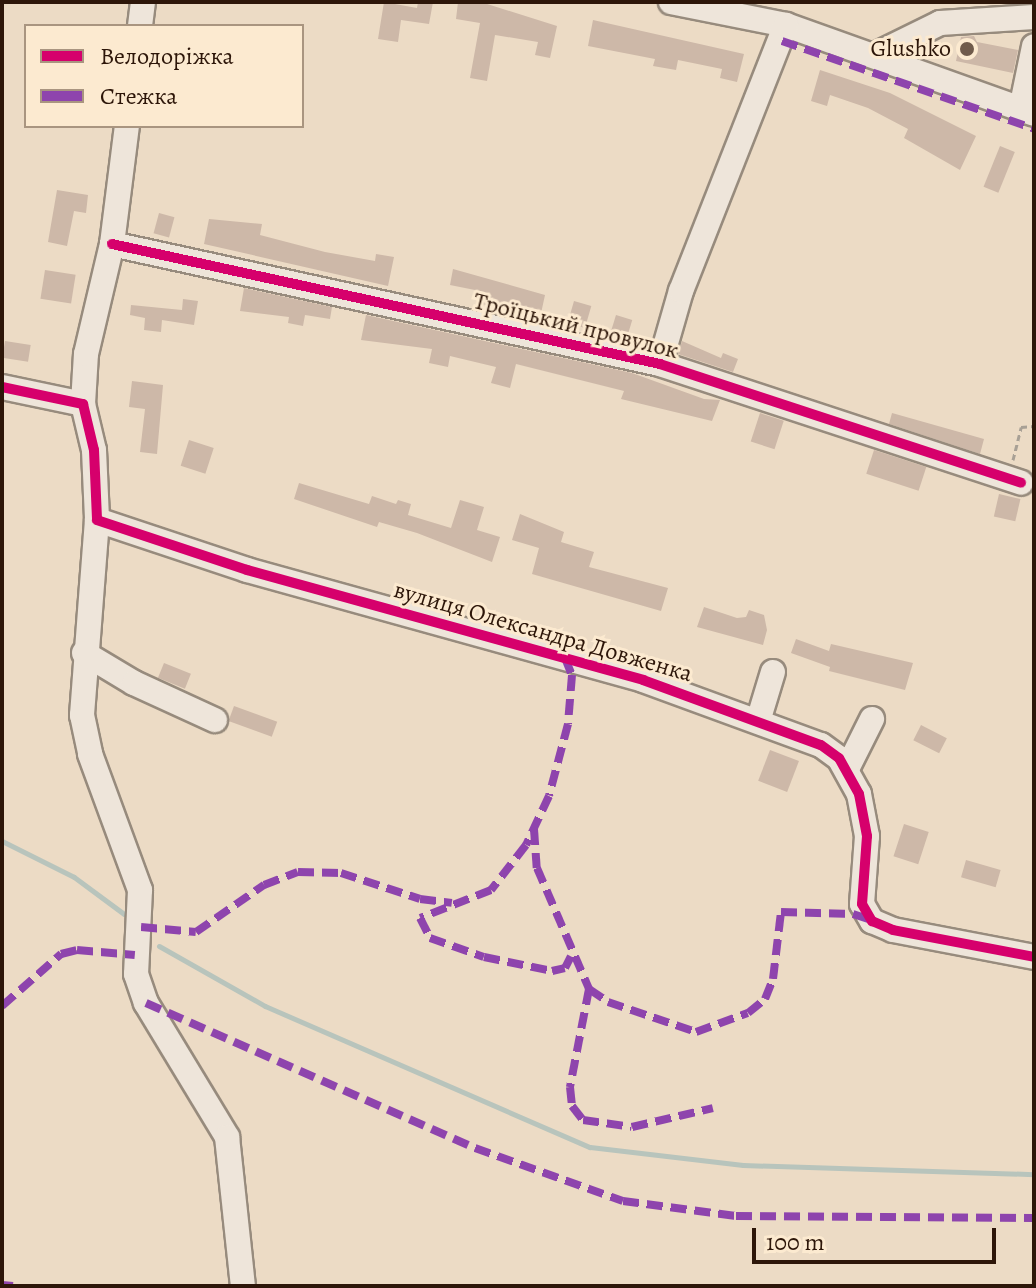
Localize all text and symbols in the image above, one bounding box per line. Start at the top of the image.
legend [24,24,304,128]
place label: Glushko [871,35,951,63]
text: Велодоріжка [100,40,234,72]
marker: Glushko [958,40,976,58]
text: Стежка [100,80,177,112]
street label: Троїцький провулок [470,287,682,365]
street label: вулиця Олександра Довженка [390,576,696,688]
scale bar [756,1212,1000,1262]
text: 100 m [766,1226,825,1258]

